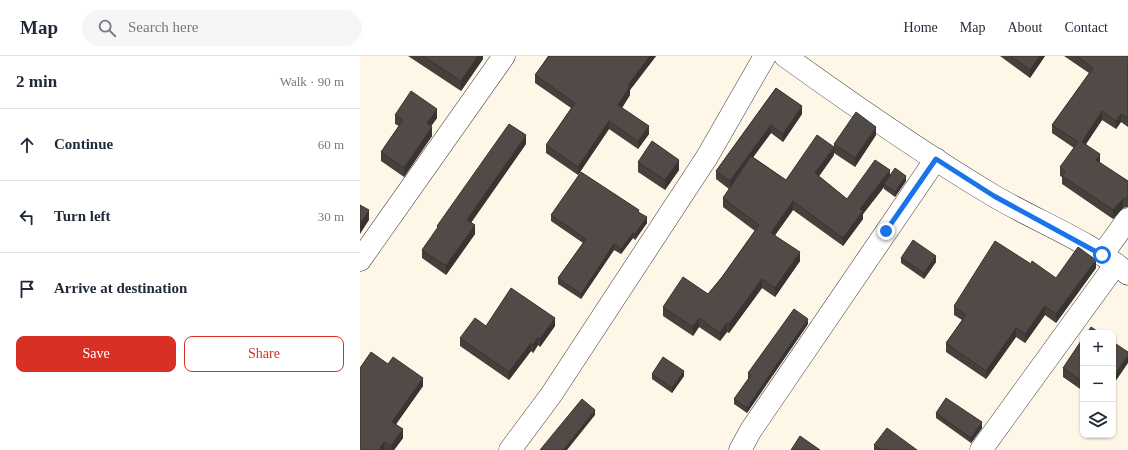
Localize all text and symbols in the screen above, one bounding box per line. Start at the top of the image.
search box [82,10,362,46]
text: Map [20,17,58,38]
icon: search [96,17,118,39]
text: Search here [128,19,198,35]
text: Home [904,20,938,35]
text: Map [960,20,985,35]
text: About [1007,20,1042,35]
text: Contact [1064,20,1108,35]
text: 2 min [16,72,57,91]
text: Walk · 90 m [280,74,344,89]
icon: ahead [16,134,38,156]
text: Continue [54,136,113,152]
text: 60 m [318,137,344,152]
icon: left [16,206,38,228]
text: Turn left [54,208,111,224]
text: 30 m [318,209,344,224]
route end [877,222,895,240]
route start [1093,246,1111,264]
icon: arrive [16,278,38,300]
text: Arrive at destination [54,280,187,296]
map controls [1080,330,1116,438]
button: + [1080,330,1116,366]
button: Save [16,336,176,372]
button: Share [184,336,344,372]
button: − [1080,366,1116,402]
button: layers [1080,402,1116,438]

